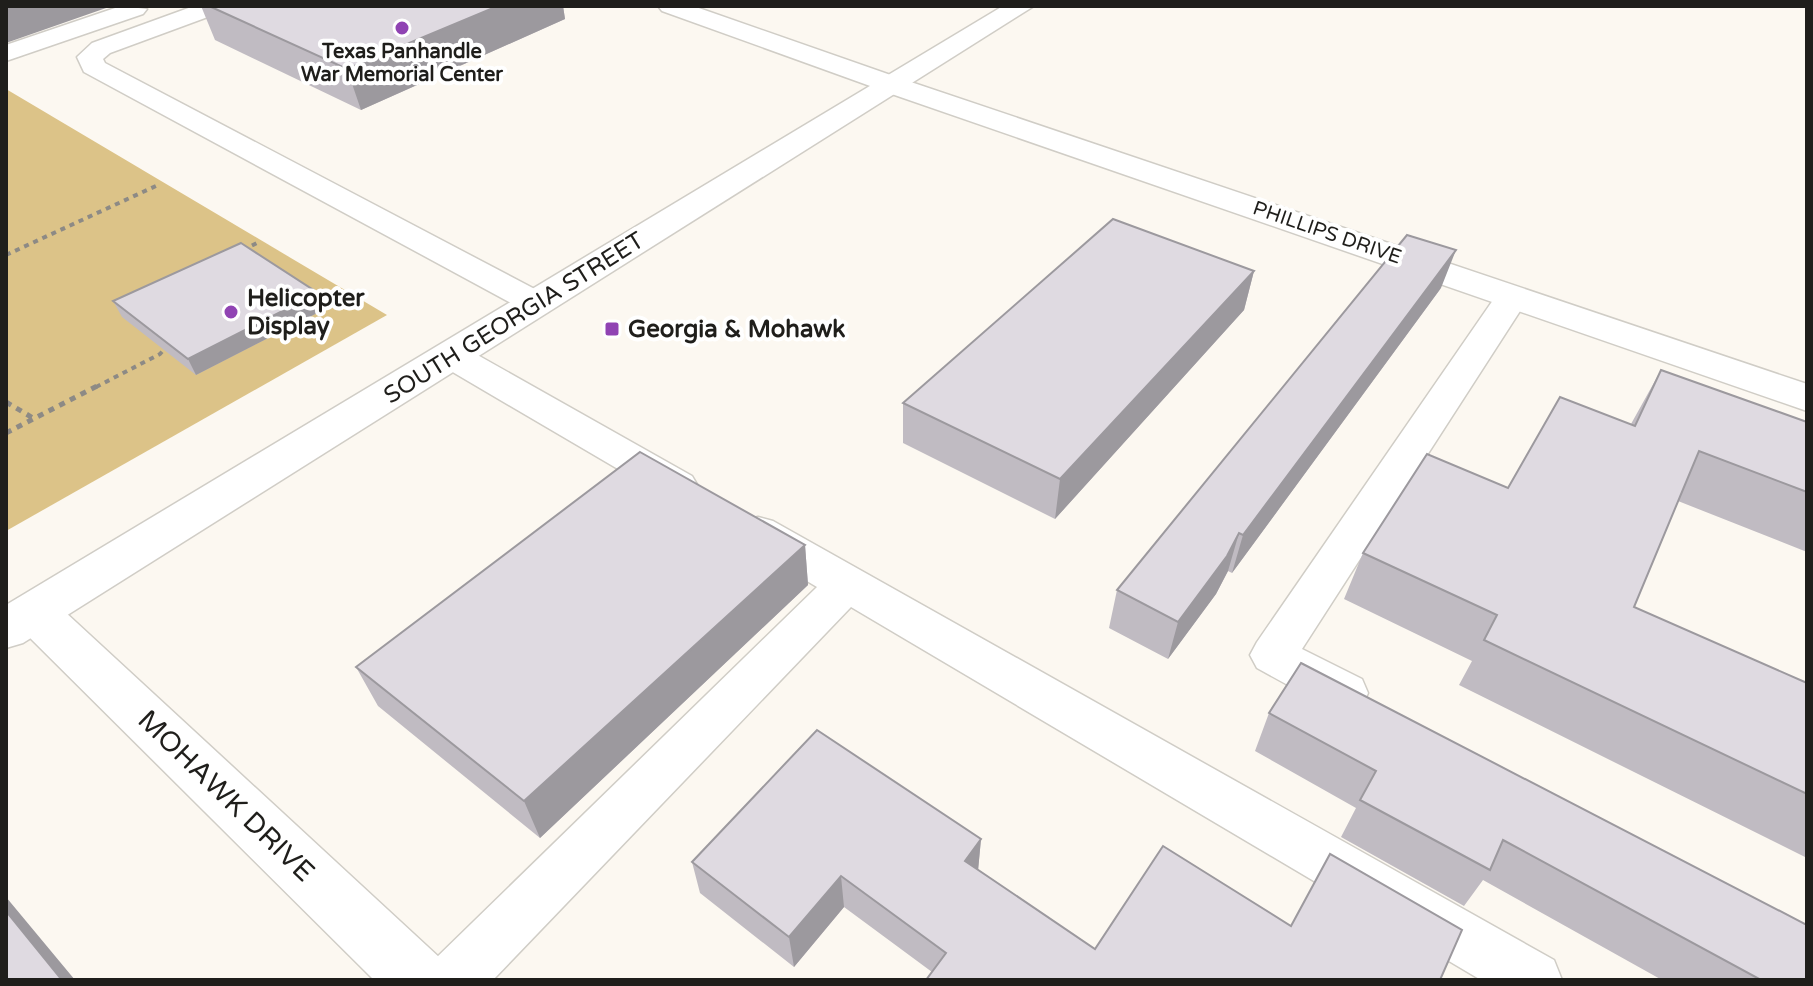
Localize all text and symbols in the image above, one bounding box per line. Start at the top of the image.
marker: Texas Panhandle War Memorial Center [393,19,411,37]
place label: Texas Panhandle War Memorial Center [301,40,503,87]
street label: PHILLIPS DRIVE [1250,196,1404,270]
street label: SOUTH GEORGIA STREET [379,226,650,410]
place label: Helicopter Display [247,284,365,341]
marker: Helicopter Display [222,303,240,321]
place label: Georgia & Mohawk [628,315,845,344]
marker: Georgia & Mohawk [603,320,621,338]
street label: MOHAWK DRIVE [131,703,321,889]

